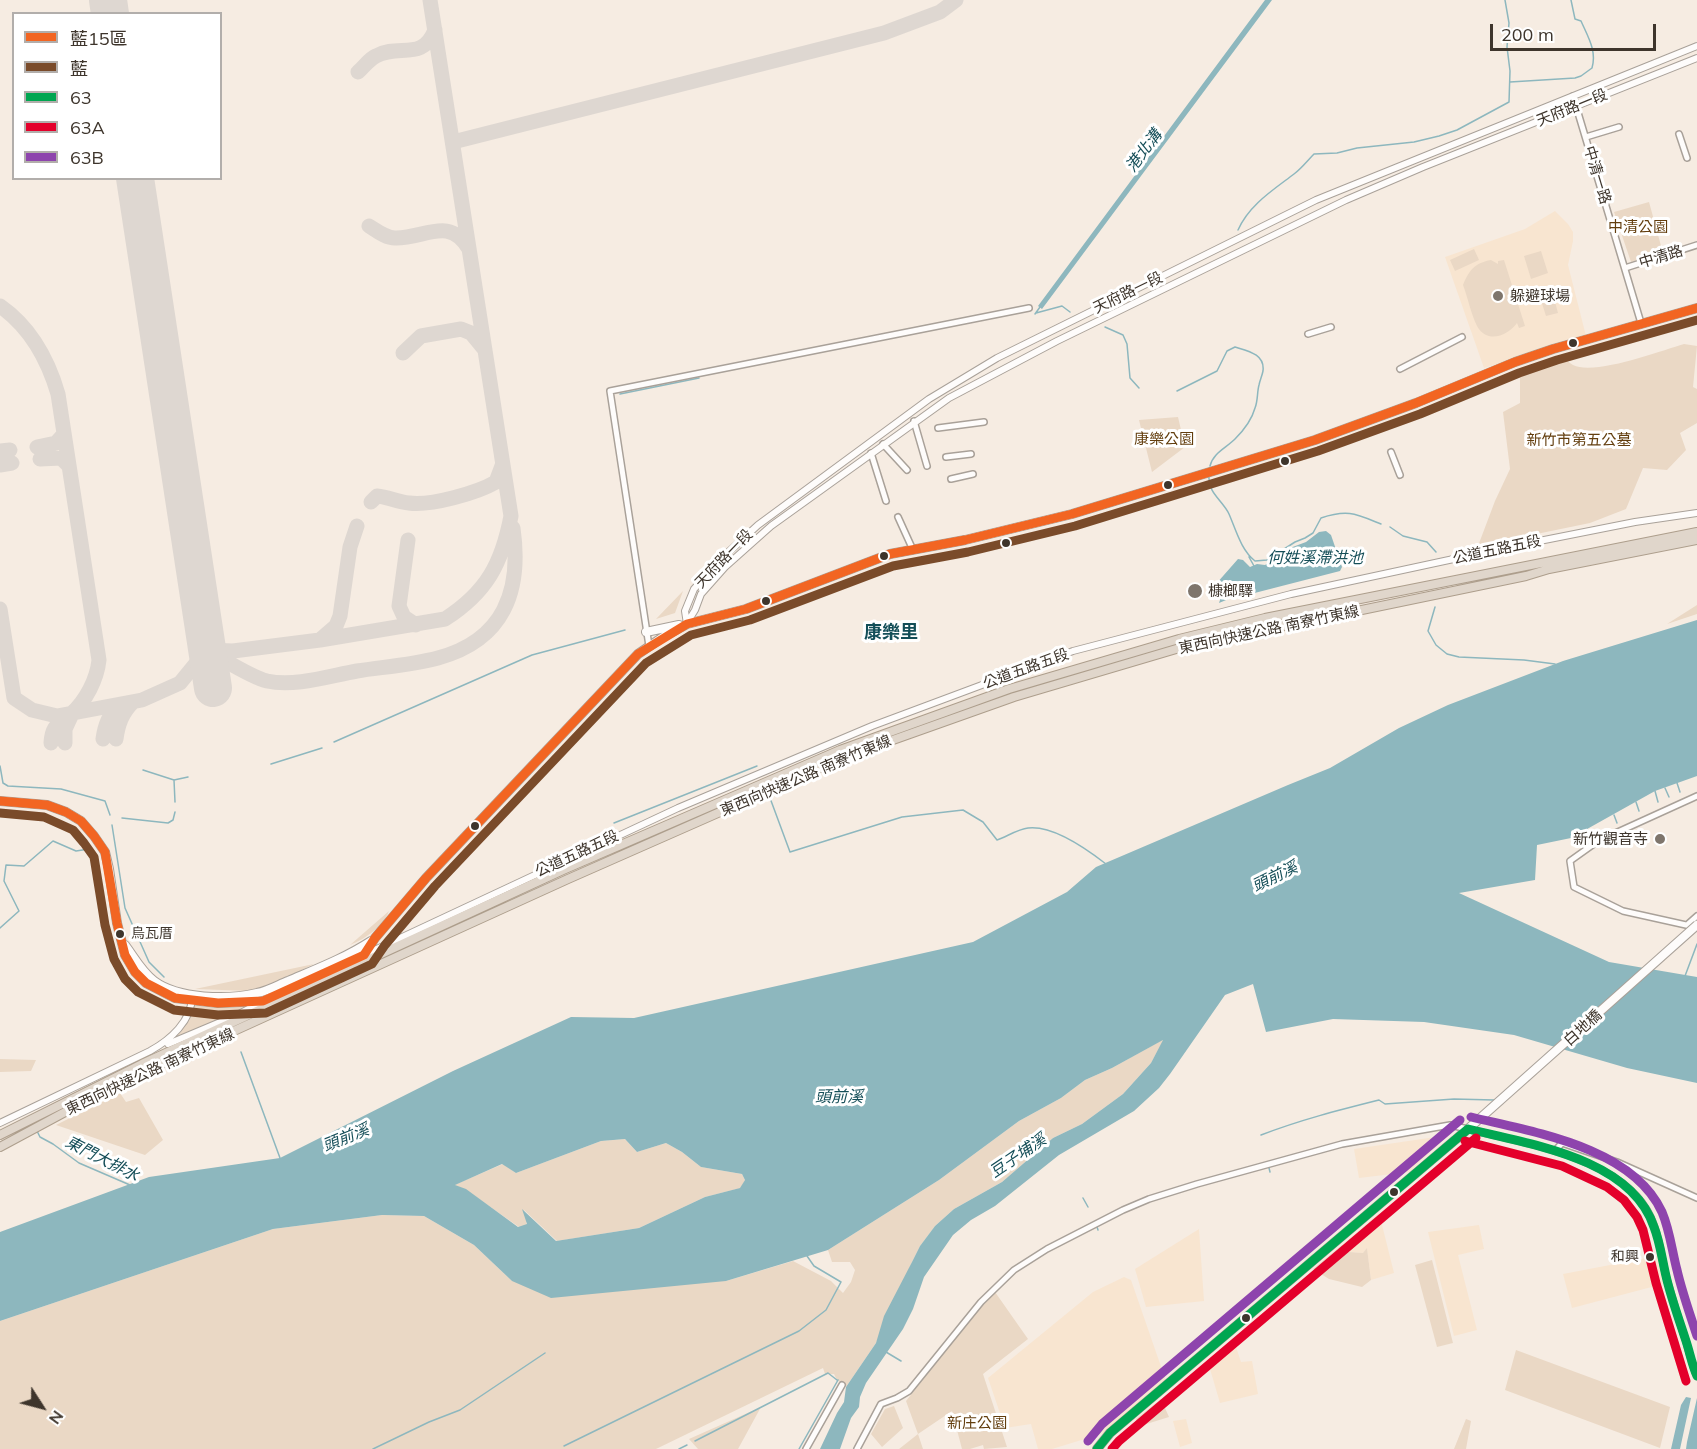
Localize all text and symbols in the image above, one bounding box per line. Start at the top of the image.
legend [12,12,222,180]
scale bar [1493,12,1660,50]
text: 200 m [1501,23,1554,46]
text: 藍15區 [70,27,128,50]
text: 藍 [70,57,88,80]
text: 63 [70,86,92,109]
street label: 天府路一段 [1534,86,1610,130]
text: 63A [70,116,105,139]
water label: 港北溝 [1122,126,1166,176]
street label: 中清一路 [1580,144,1614,206]
text: 63B [70,146,104,169]
park label: 中清公園 [1608,218,1668,236]
street label: 中清路 [1637,242,1685,272]
street label: 天府路一段 [1090,268,1166,318]
place label: 躲避球場 [1510,287,1570,305]
marker: 躲避球場 [1491,289,1505,303]
unlabelled marker [1567,337,1579,349]
park label: 康樂公園 [1134,430,1194,448]
park label: 新竹市第五公墓 [1527,431,1631,449]
unlabelled marker [1279,455,1291,467]
unlabelled marker [1162,479,1174,491]
street label: 天府路一段 [691,526,757,592]
street label: 公道五路五段 [1451,532,1543,568]
unlabelled marker [1000,537,1012,549]
water label: 何姓溪滯洪池 [1267,548,1363,568]
unlabelled marker [878,550,890,562]
marker: 槺榔驛 [1186,582,1204,600]
place label: 槺榔驛 [1208,582,1253,600]
unlabelled marker [760,595,772,607]
street label: 東西向快速公路 南寮竹東線 [1177,602,1361,658]
district label: 康樂里 [864,622,918,644]
street label: 公道五路五段 [981,645,1071,693]
street label: 東西向快速公路 南寮竹東線 [718,732,894,820]
unlabelled marker [469,820,481,832]
street label: 公道五路五段 [532,827,622,881]
place label: 新竹觀音寺 [1573,830,1648,848]
marker: 新竹觀音寺 [1653,832,1667,846]
water label: 頭前溪 [1249,858,1301,896]
place label: 烏瓦厝 [131,926,173,942]
marker: 烏瓦厝 [114,928,126,940]
street label: 白地橋 [1560,1006,1606,1050]
street label: 東西向快速公路 南寮竹東線 [63,1025,237,1119]
water label: 頭前溪 [815,1087,863,1107]
water label: 頭前溪 [320,1120,372,1156]
water label: 豆子埔溪 [986,1130,1050,1182]
water label: 東門大排水 [62,1132,142,1186]
unlabelled marker [1388,1186,1400,1198]
place label: 和興 [1611,1249,1639,1265]
marker: 和興 [1644,1251,1656,1263]
unlabelled marker [1240,1312,1252,1324]
north arrow [12,1377,72,1437]
text: N [45,1407,68,1428]
park label: 新庄公園 [947,1414,1007,1432]

